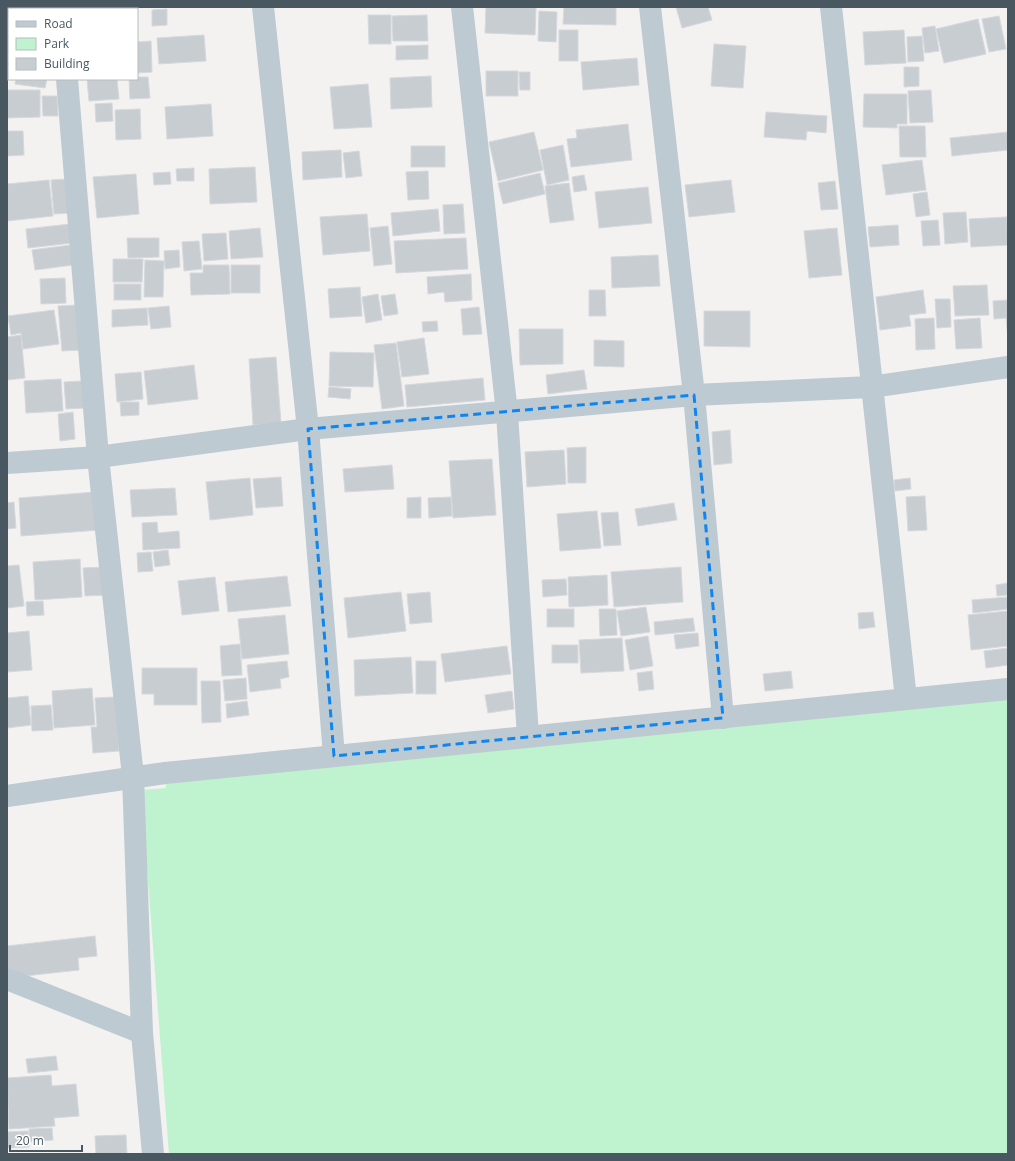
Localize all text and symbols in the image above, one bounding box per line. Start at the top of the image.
legend [8,8,138,80]
text: Road [44,15,73,32]
text: Park [44,35,70,52]
text: Building [44,55,90,72]
scale bar [10,1127,82,1153]
text: 20 m [16,1132,44,1149]

